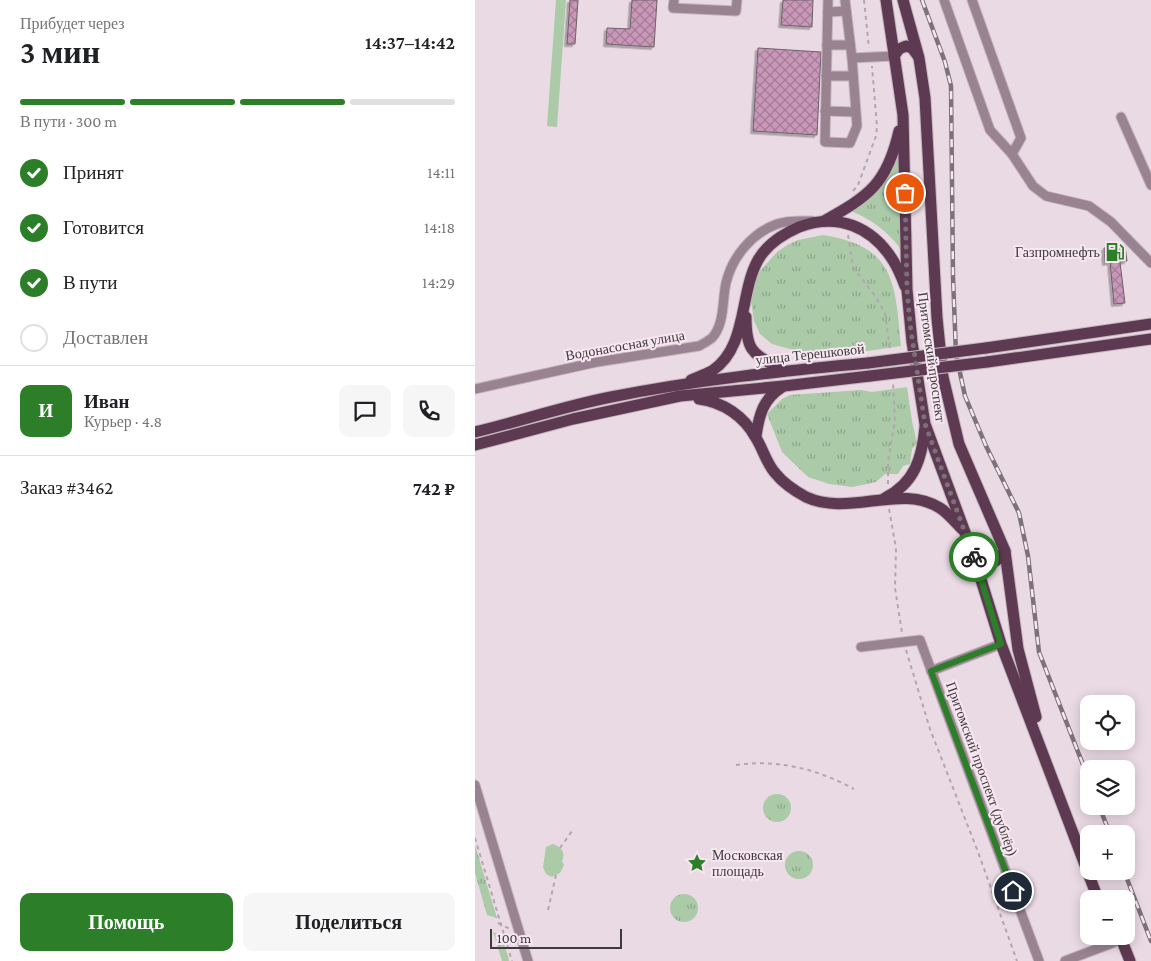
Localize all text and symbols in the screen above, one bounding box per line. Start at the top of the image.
text: Прибудет через [20,15,125,32]
text: 14:37–14:42 [365,32,455,53]
text: 3 мин [20,34,100,70]
text: В пути · 300 m [20,113,117,130]
icon: check [20,159,48,187]
text: Принят [63,162,124,183]
text: 14:11 [427,164,455,181]
pin [884,172,926,214]
icon: bag [891,179,919,207]
icon: check [20,214,48,242]
text: Готовится [63,217,144,238]
text: 14:18 [424,219,455,236]
fuel station icon: Газпромнефть [1104,241,1126,263]
place label: Газпромнефть [1015,244,1100,260]
icon: check [20,269,48,297]
text: В пути [63,272,117,293]
text: 14:29 [422,274,455,291]
street label: Притомский проспект [915,291,949,423]
street label: Водонасосная улица [564,326,687,363]
text: Доставлен [63,327,148,348]
street label: улица Терешковой [755,340,866,368]
button: chat [339,385,391,437]
button: phone [403,385,455,437]
text: Иван [84,391,130,412]
text: И [39,400,53,421]
text: Курьер · 4.8 [84,413,162,430]
text: Заказ #3462 [20,477,113,498]
text: 742 ₽ [413,478,455,499]
courier [949,532,999,582]
icon: bike [960,543,988,571]
street label: Притомский проспект (дублёр) [942,680,1021,859]
map controls [1080,695,1135,945]
button: locate [1080,695,1135,750]
button: layers [1080,760,1135,815]
button: + [1080,825,1135,880]
place label: Московская площадь [712,847,783,879]
place icon: Московская площадь [686,852,708,874]
pin [992,870,1034,912]
icon: home [999,877,1027,905]
button: − [1080,890,1135,945]
button: Помощь [20,893,233,951]
button: Поделиться [243,893,455,951]
scale bar [490,926,623,949]
text: 100 m [497,930,531,946]

